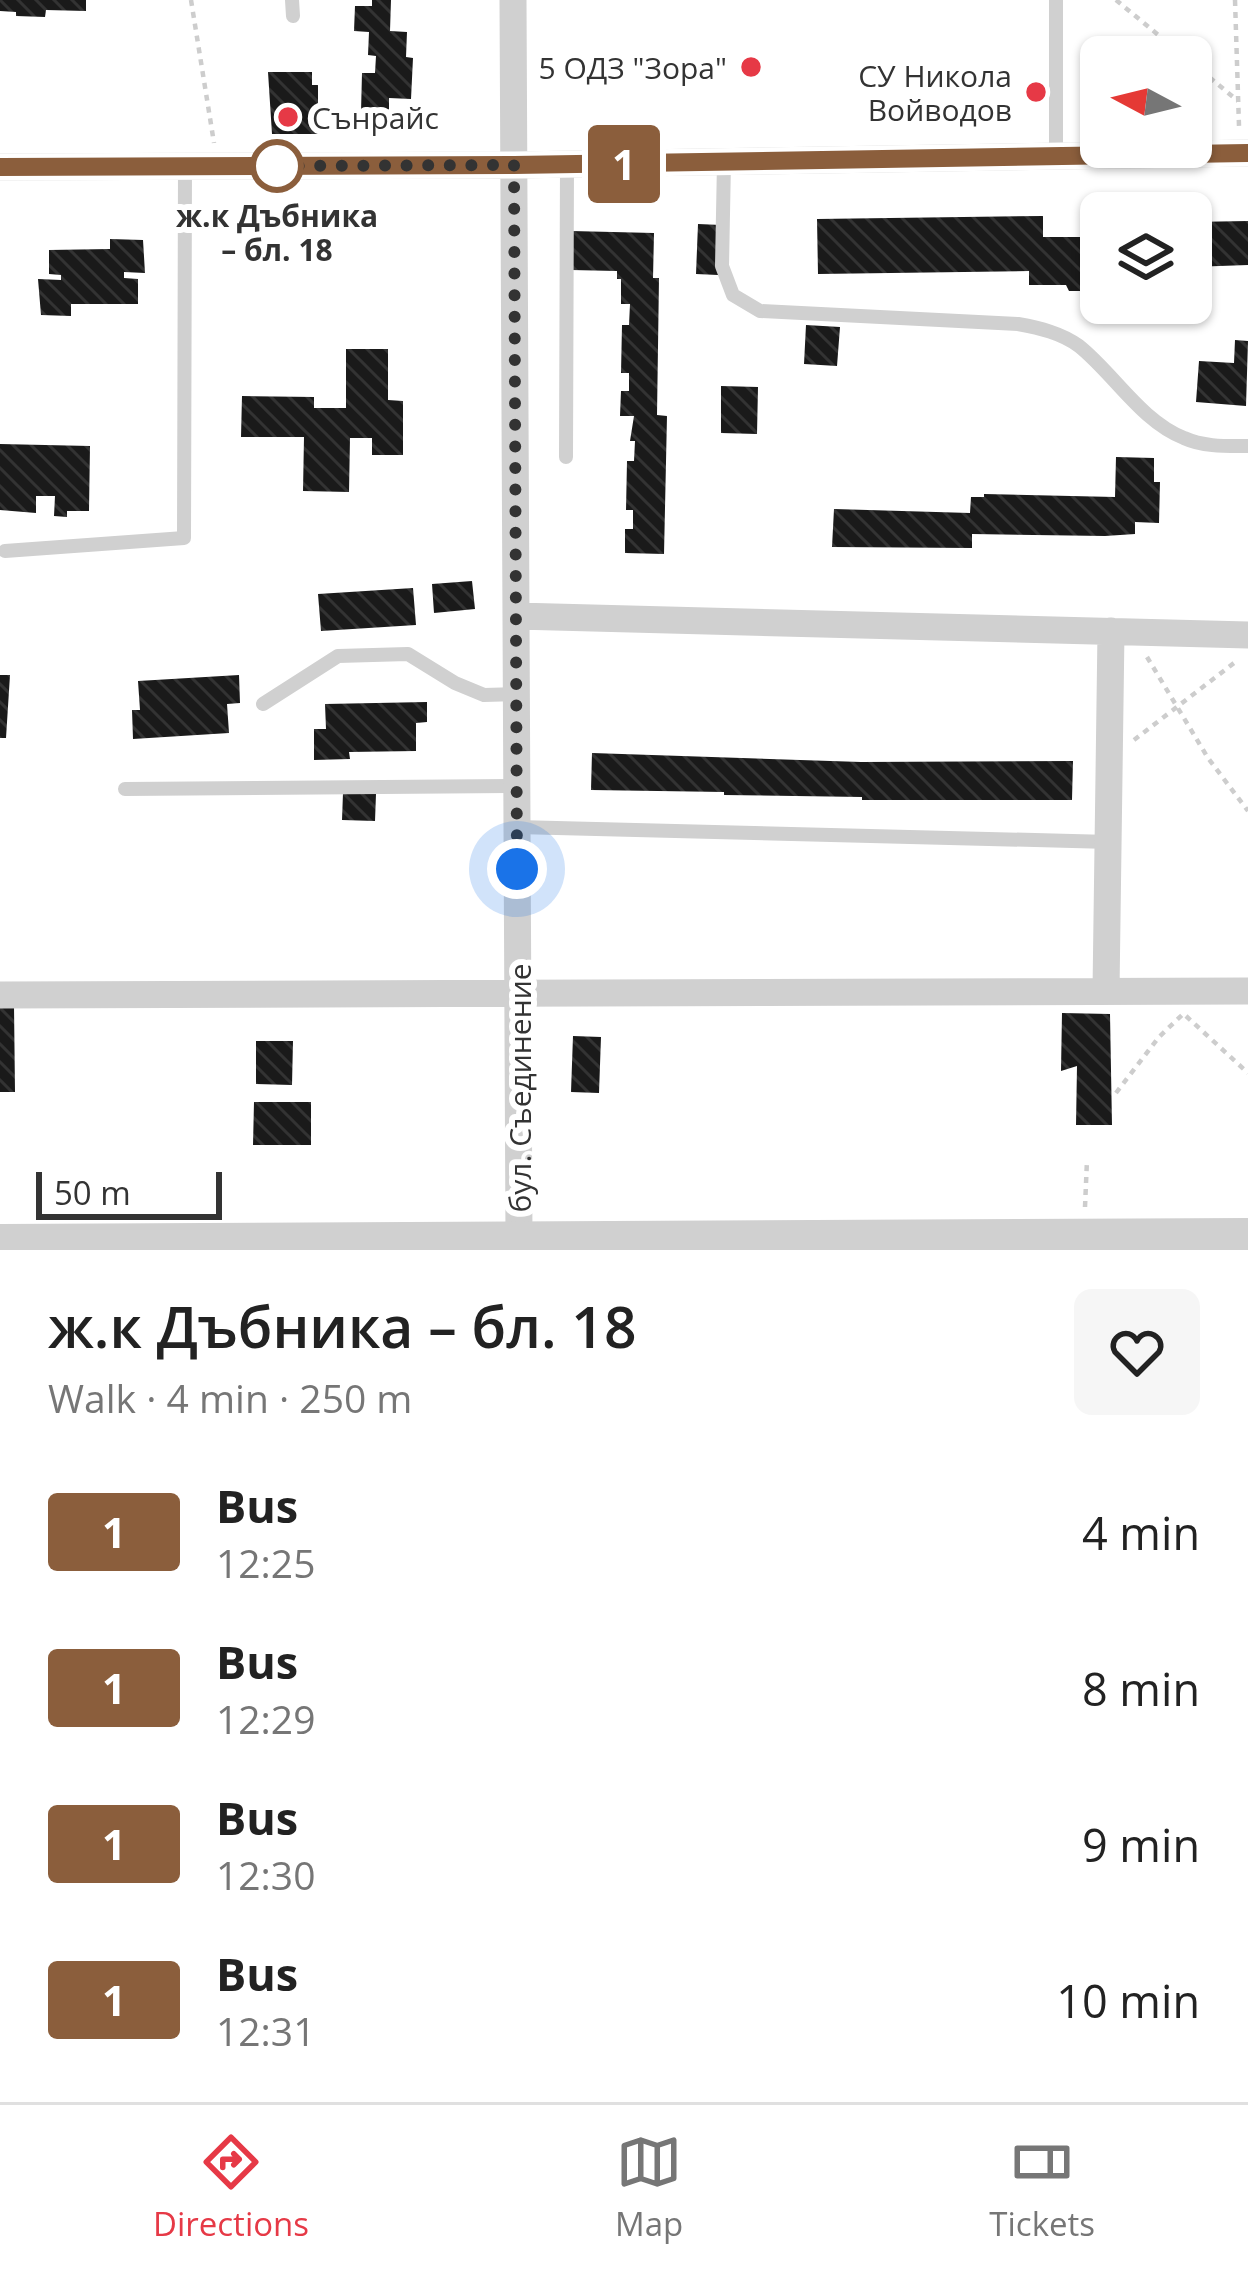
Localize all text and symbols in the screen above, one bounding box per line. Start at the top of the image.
north arrow [1080,36,1212,168]
map controls [1080,36,1212,324]
place label: 5 ОДЗ "Зора" [538,47,727,88]
marker: 5 ОДЗ "Зора" [738,54,764,80]
place label: СУ Никола Войводов [858,55,1012,130]
marker: СУ Никола Войводов [1023,79,1049,105]
place label: Сънрайс [312,97,439,138]
marker: Сънрайс [275,104,301,130]
line badge: 1 [585,125,663,203]
text: 1 [612,135,636,192]
marker: ж.к Дъбника – бл. 18 [252,141,302,191]
button: layers [1080,192,1212,324]
place label: ж.к Дъбника – бл. 18 [176,195,378,270]
your location [487,839,547,899]
street label: бул. Съединение [499,963,540,1213]
scale bar [36,1166,222,1219]
text: 50 m [54,1170,131,1215]
text: ж.к Дъбника – бл. 18 [48,1287,637,1365]
button: heart [1074,1289,1200,1415]
text: Walk · 4 min · 250 m [48,1371,412,1424]
text: Bus [216,1475,298,1536]
text: 4 min [1082,1502,1200,1563]
text: 1 [102,1503,126,1560]
text: 12:25 [216,1536,315,1589]
text: Bus [216,1631,298,1692]
text: 8 min [1082,1658,1200,1719]
text: 1 [102,1659,126,1716]
text: 12:29 [216,1692,315,1745]
text: Bus [216,1787,298,1848]
text: 9 min [1082,1814,1200,1875]
text: 1 [102,1815,126,1872]
text: 12:30 [216,1848,315,1901]
text: Bus [216,1943,298,2004]
text: 10 min [1056,1970,1200,2031]
text: 1 [102,1971,126,2028]
text: 12:31 [216,2004,315,2057]
tab: Directions [153,2129,309,2246]
tab: Map [615,2129,683,2246]
tab: Tickets [989,2129,1095,2246]

